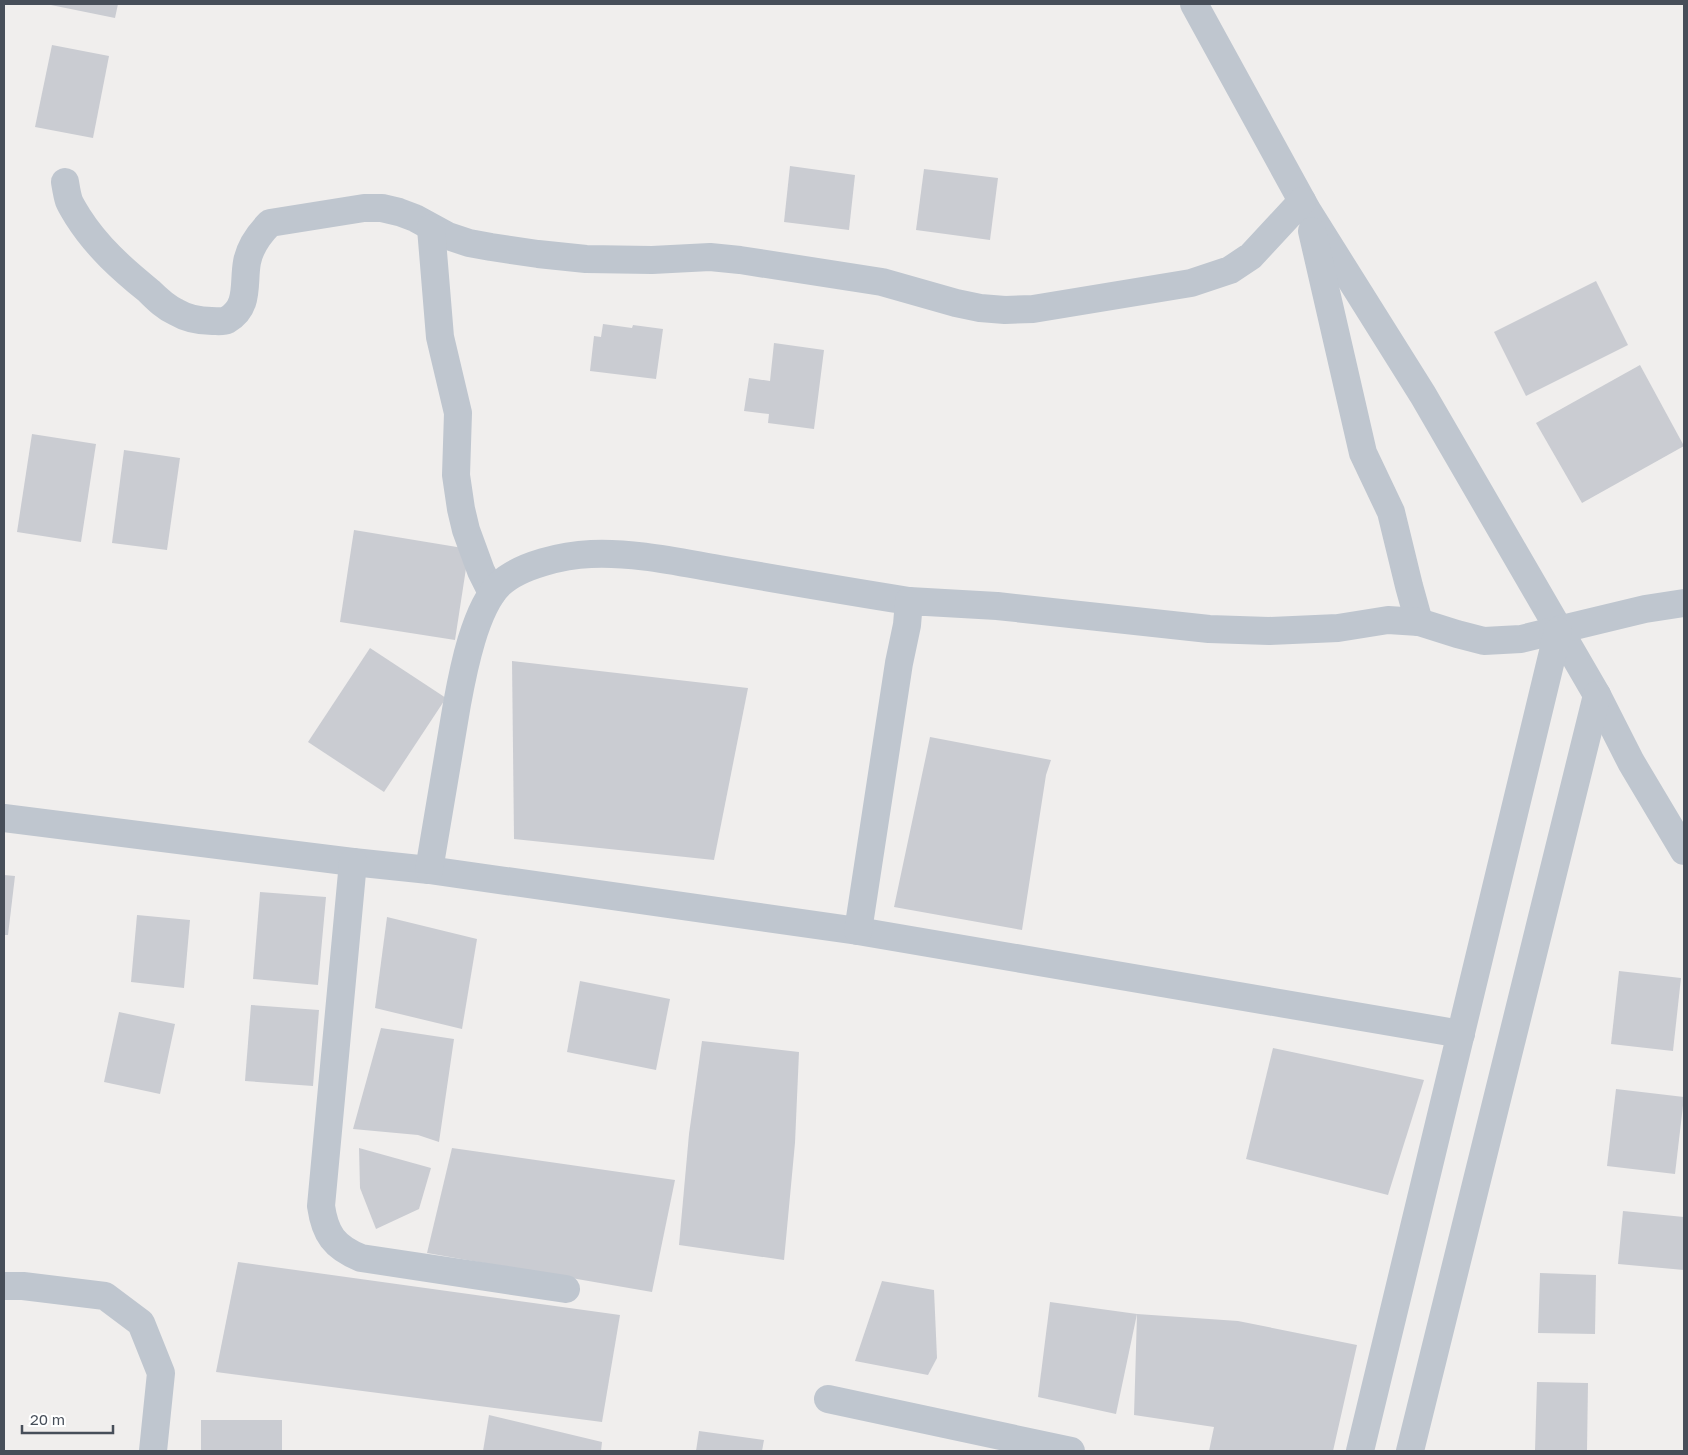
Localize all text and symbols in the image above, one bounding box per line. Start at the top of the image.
scale bar [22,1402,114,1434]
text: 20 m [30,1410,65,1428]

